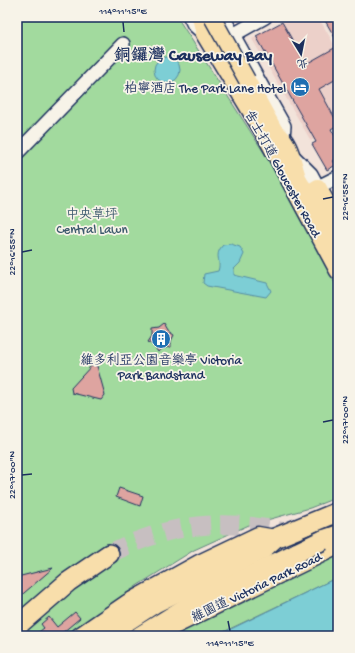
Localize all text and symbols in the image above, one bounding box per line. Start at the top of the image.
text: 114°11'15"E [98,6,148,18]
north arrow [281,34,321,74]
district label: 銅鑼灣 Causeway Bay [114,46,273,67]
text: 北 [296,55,309,69]
hotel icon: 柏寧酒店 The Park Lane Hotel [289,76,311,98]
place label: 柏寧酒店 The Park Lane Hotel [124,80,286,97]
street label: 告士打道 Gloucester Road [241,108,325,242]
text: 22°16'55"N [340,173,352,221]
park label: 中央草坪 Central Lawn [56,207,128,238]
text: 22°16'55"N [7,228,19,276]
building icon: 維多利亞公園音樂亭 Victoria Park Bandstand [150,328,172,350]
place label: 維多利亞公園音樂亭 Victoria Park Bandstand [80,352,242,384]
text: 22°17'00"N [340,395,352,444]
text: 22°17'00"N [7,450,19,499]
street label: 維園道 Victoria Park Road [189,549,326,626]
text: 114°11'15"E [205,638,255,650]

